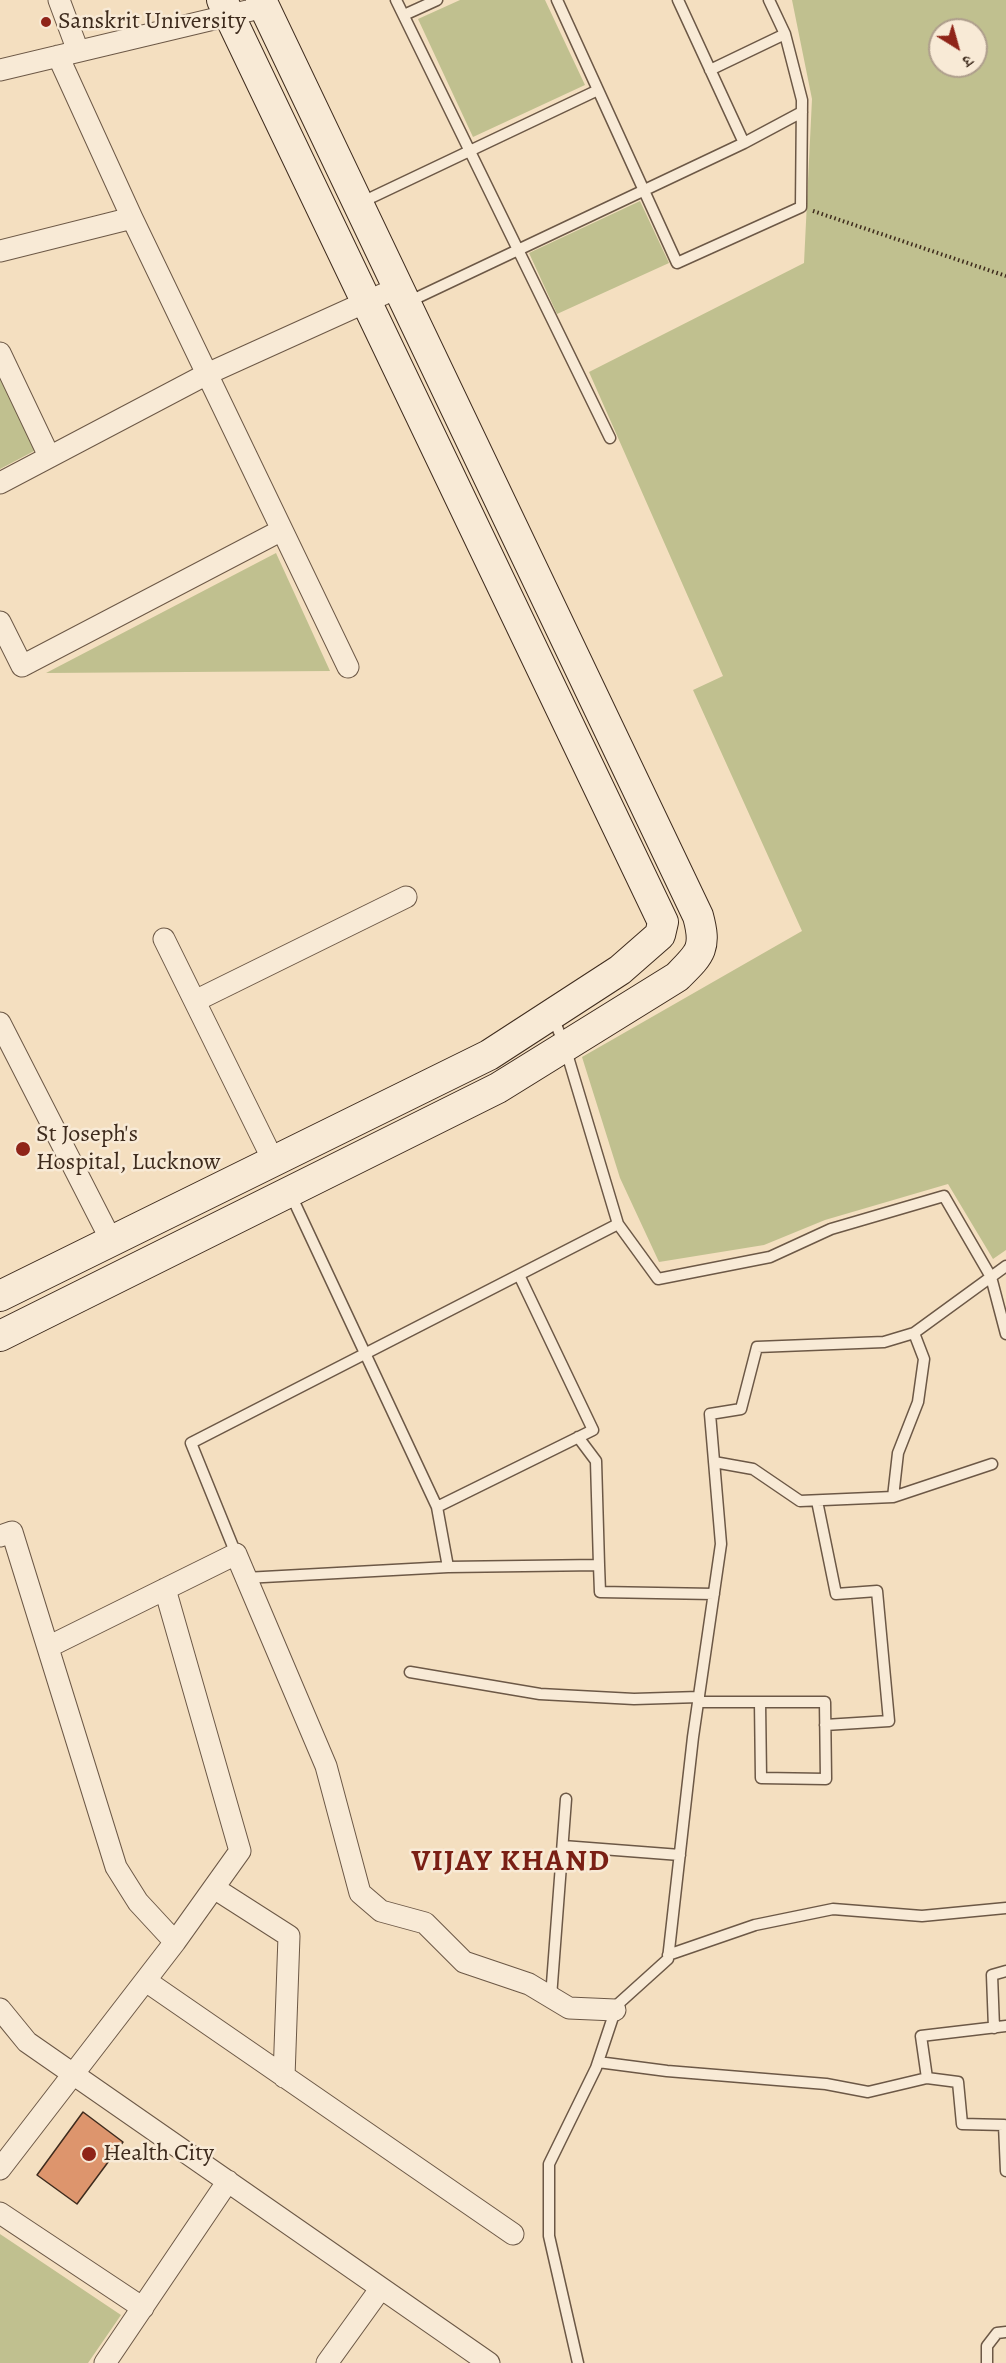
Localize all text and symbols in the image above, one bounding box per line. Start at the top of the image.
place label: Sanskrit University [58,8,246,36]
marker: Sanskrit University [39,15,53,29]
north arrow [928,18,988,78]
text: उ [958,50,978,72]
place label: St Joseph's Hospital, Lucknow [36,1121,220,1177]
marker: St Joseph's Hospital, Lucknow [14,1140,32,1158]
district label: VIJAY KHAND [411,1845,611,1881]
place label: Health City [103,2140,214,2168]
marker: Health City [80,2145,98,2163]

